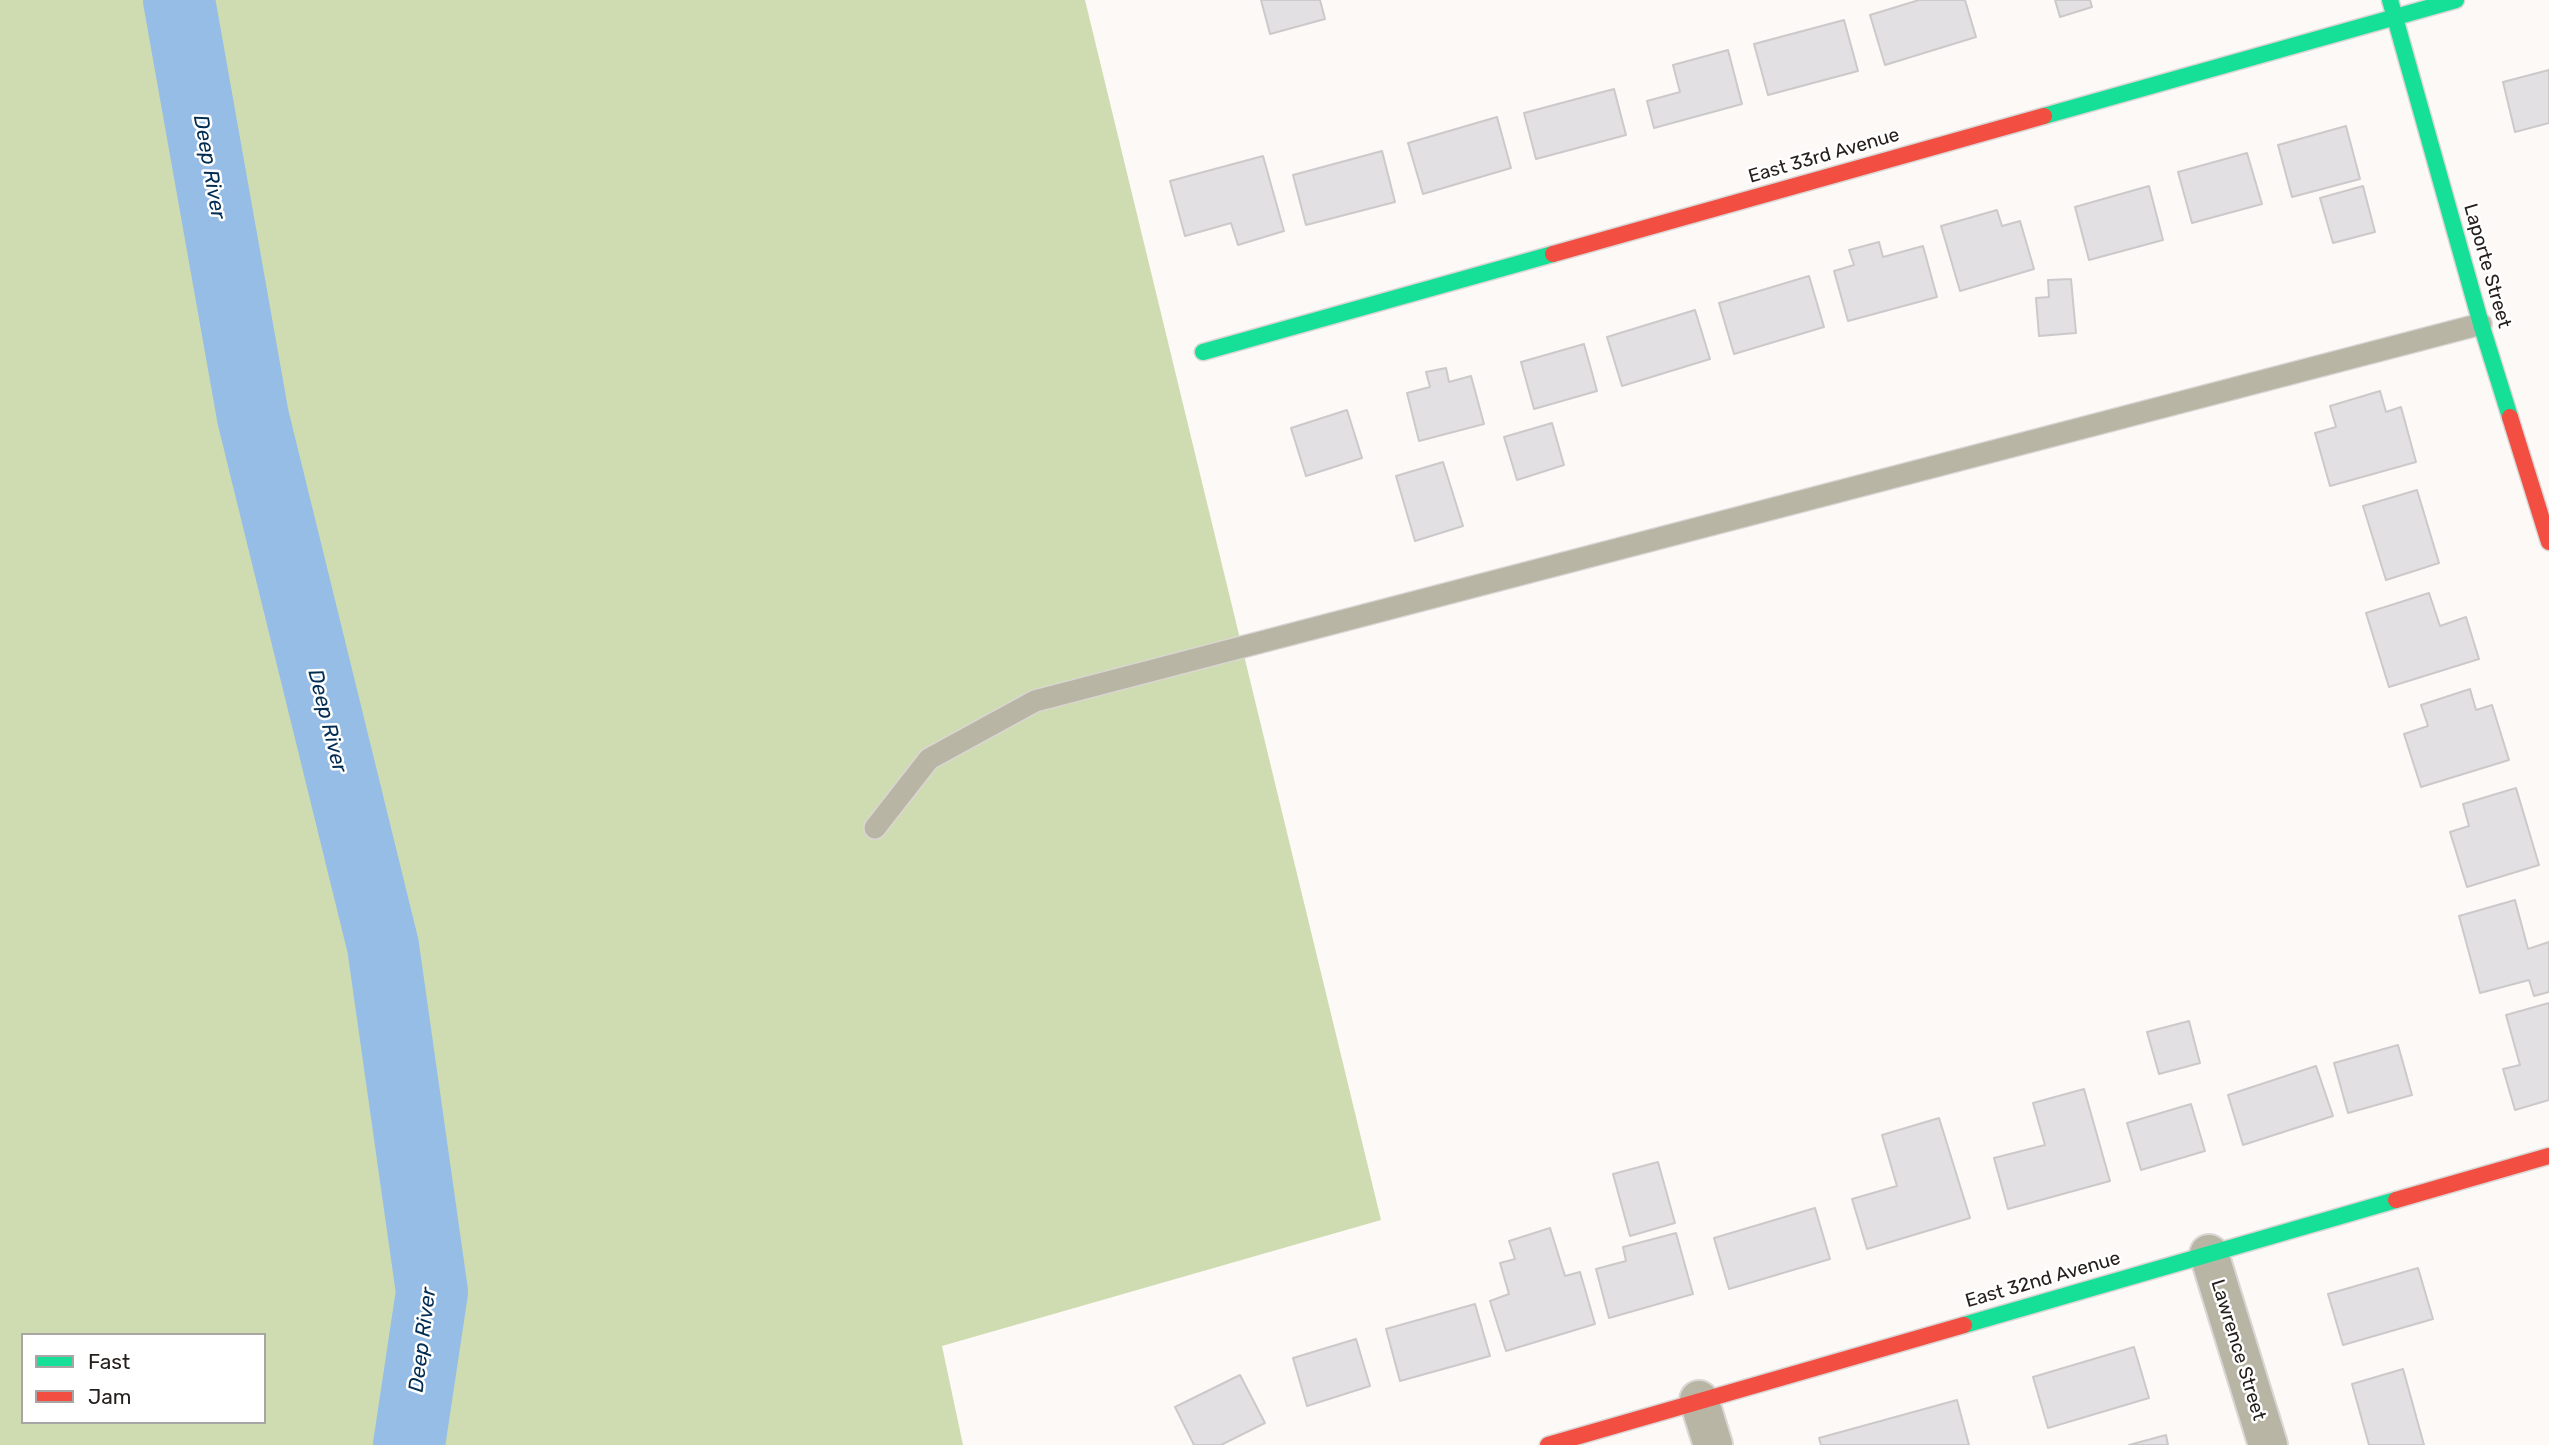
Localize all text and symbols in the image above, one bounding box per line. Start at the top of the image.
water label: Deep River [187,113,231,221]
street label: East 33rd Avenue [1746,124,1902,188]
street label: Laporte Street [2458,201,2516,331]
water label: Deep River [302,667,352,775]
street label: East 32nd Avenue [1963,1247,2123,1313]
street label: Lawrence Street [2206,1277,2270,1423]
water label: Deep River [404,1286,442,1394]
legend [21,1333,266,1424]
text: Fast [88,1349,130,1374]
text: Jam [88,1384,132,1409]

